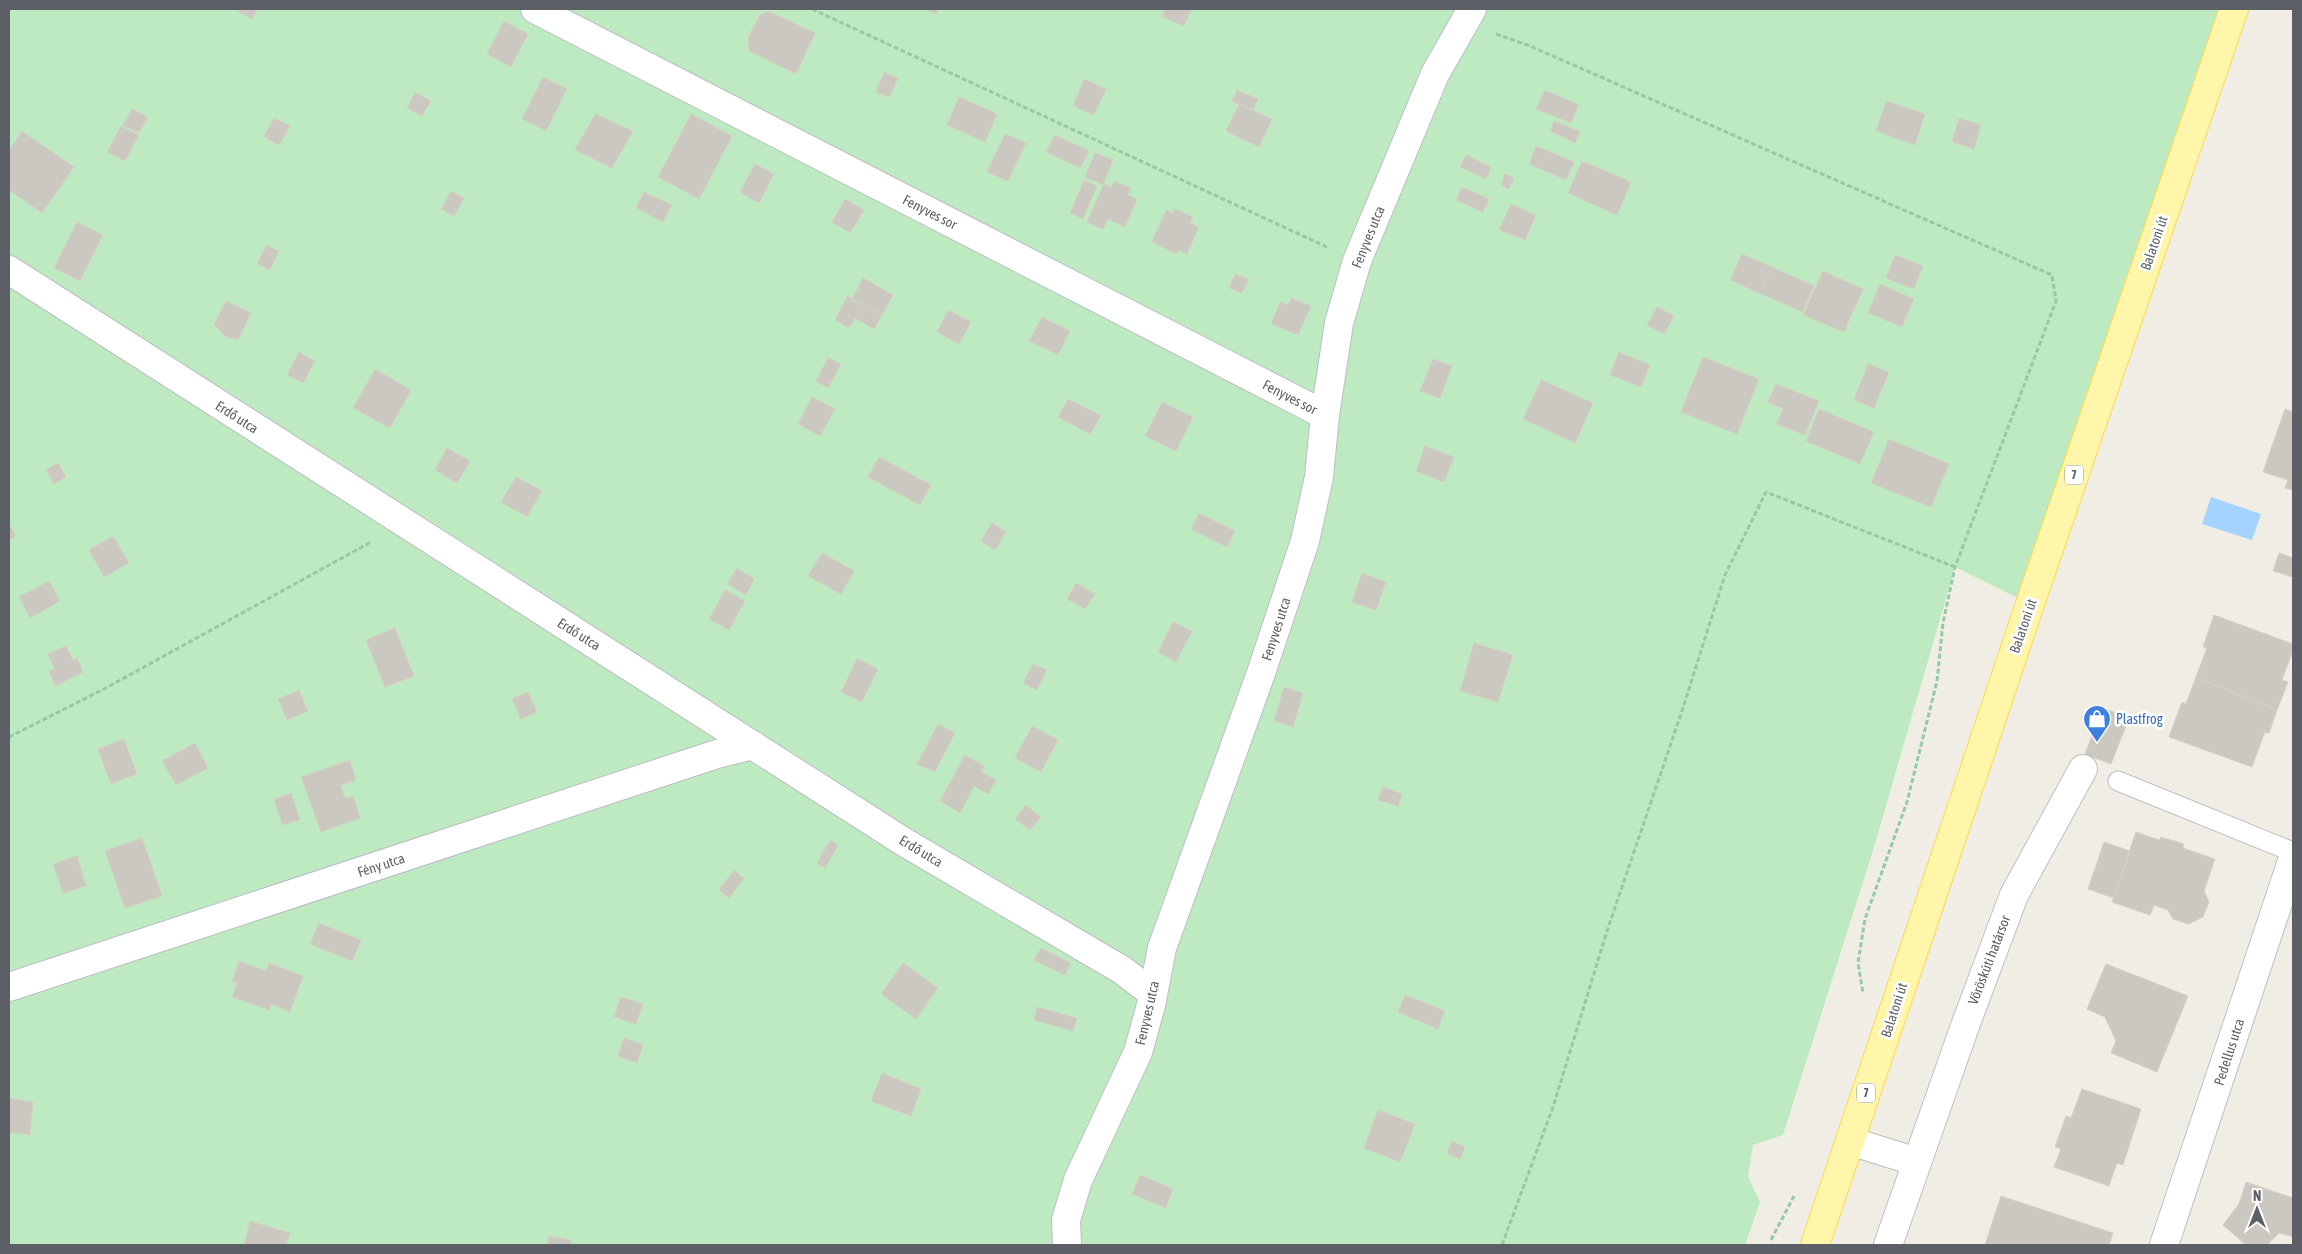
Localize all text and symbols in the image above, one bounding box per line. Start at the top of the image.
street label: Fenyves sor [900,192,961,233]
street label: Fenyves utca [1348,204,1388,270]
street label: Balatoni út [2137,214,2171,272]
street label: Fenyves sor [1260,377,1321,418]
street label: Erdő utca [213,397,261,437]
road number: 7 [2065,466,2083,484]
street label: Fenyves utca [1258,595,1294,663]
street label: Balatoni út [2006,597,2040,655]
street label: Erdő utca [555,615,603,653]
shop icon: Plastfrog [2082,704,2112,743]
place label: Plastfrog [2116,711,2163,727]
street label: Erdő utca [896,832,946,870]
street label: Fény utca [355,850,407,880]
street label: Vöröskúti határsor [1965,912,2014,1007]
street label: Fenyves utca [1132,979,1162,1047]
street label: Balatoni út [1878,981,1910,1039]
street label: Pedellus utca [2211,1017,2247,1087]
road number: 7 [1857,1084,1875,1102]
north arrow [2232,1184,2282,1234]
text: N [2253,1188,2261,1204]

